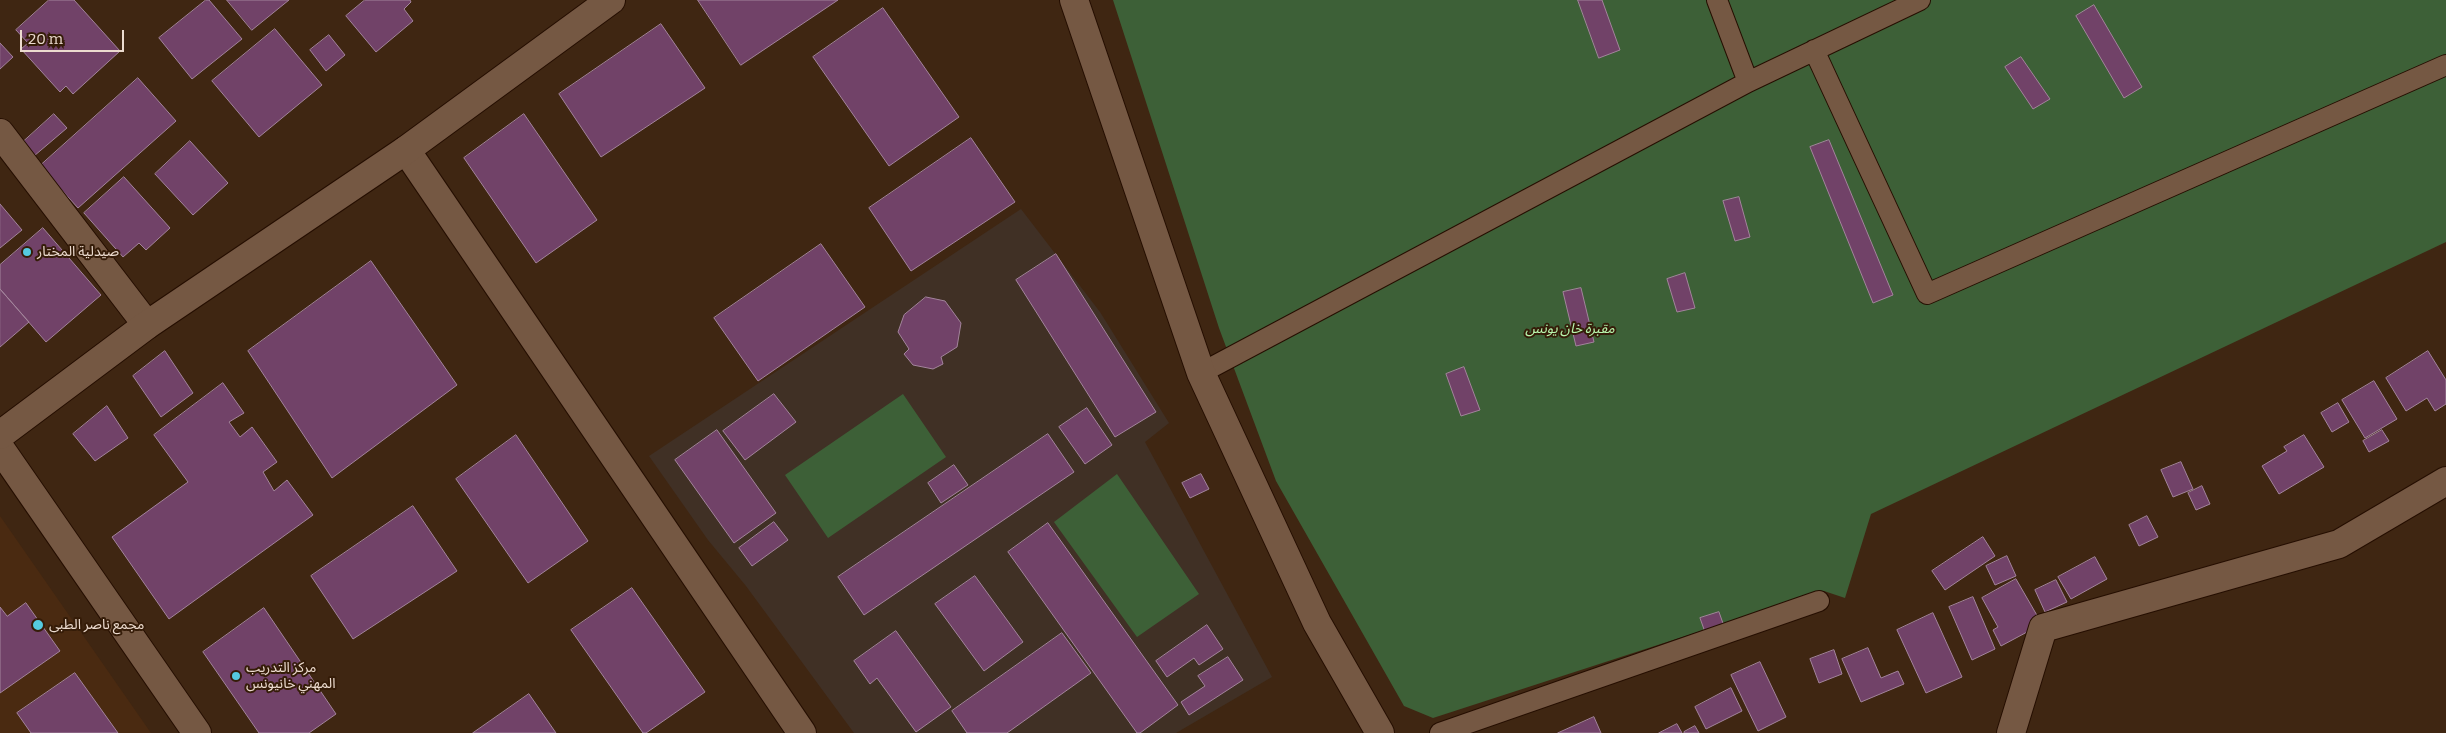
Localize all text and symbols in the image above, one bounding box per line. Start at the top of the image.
scale bar [22,20,126,52]
text: 20 m [28,30,63,48]
place label: صيدلية المختار [37,244,119,260]
marker: صيدلية المختار [21,246,33,258]
park label: مقبرة خان يونس [1525,321,1615,337]
place label: مجمع ناصر الطبى [49,617,144,633]
marker: مجمع ناصر الطبى [31,618,45,632]
place label: مركز التدريب المهني خانيونس [246,660,336,692]
marker: مركز التدريب المهني خانيونس [230,670,242,682]

